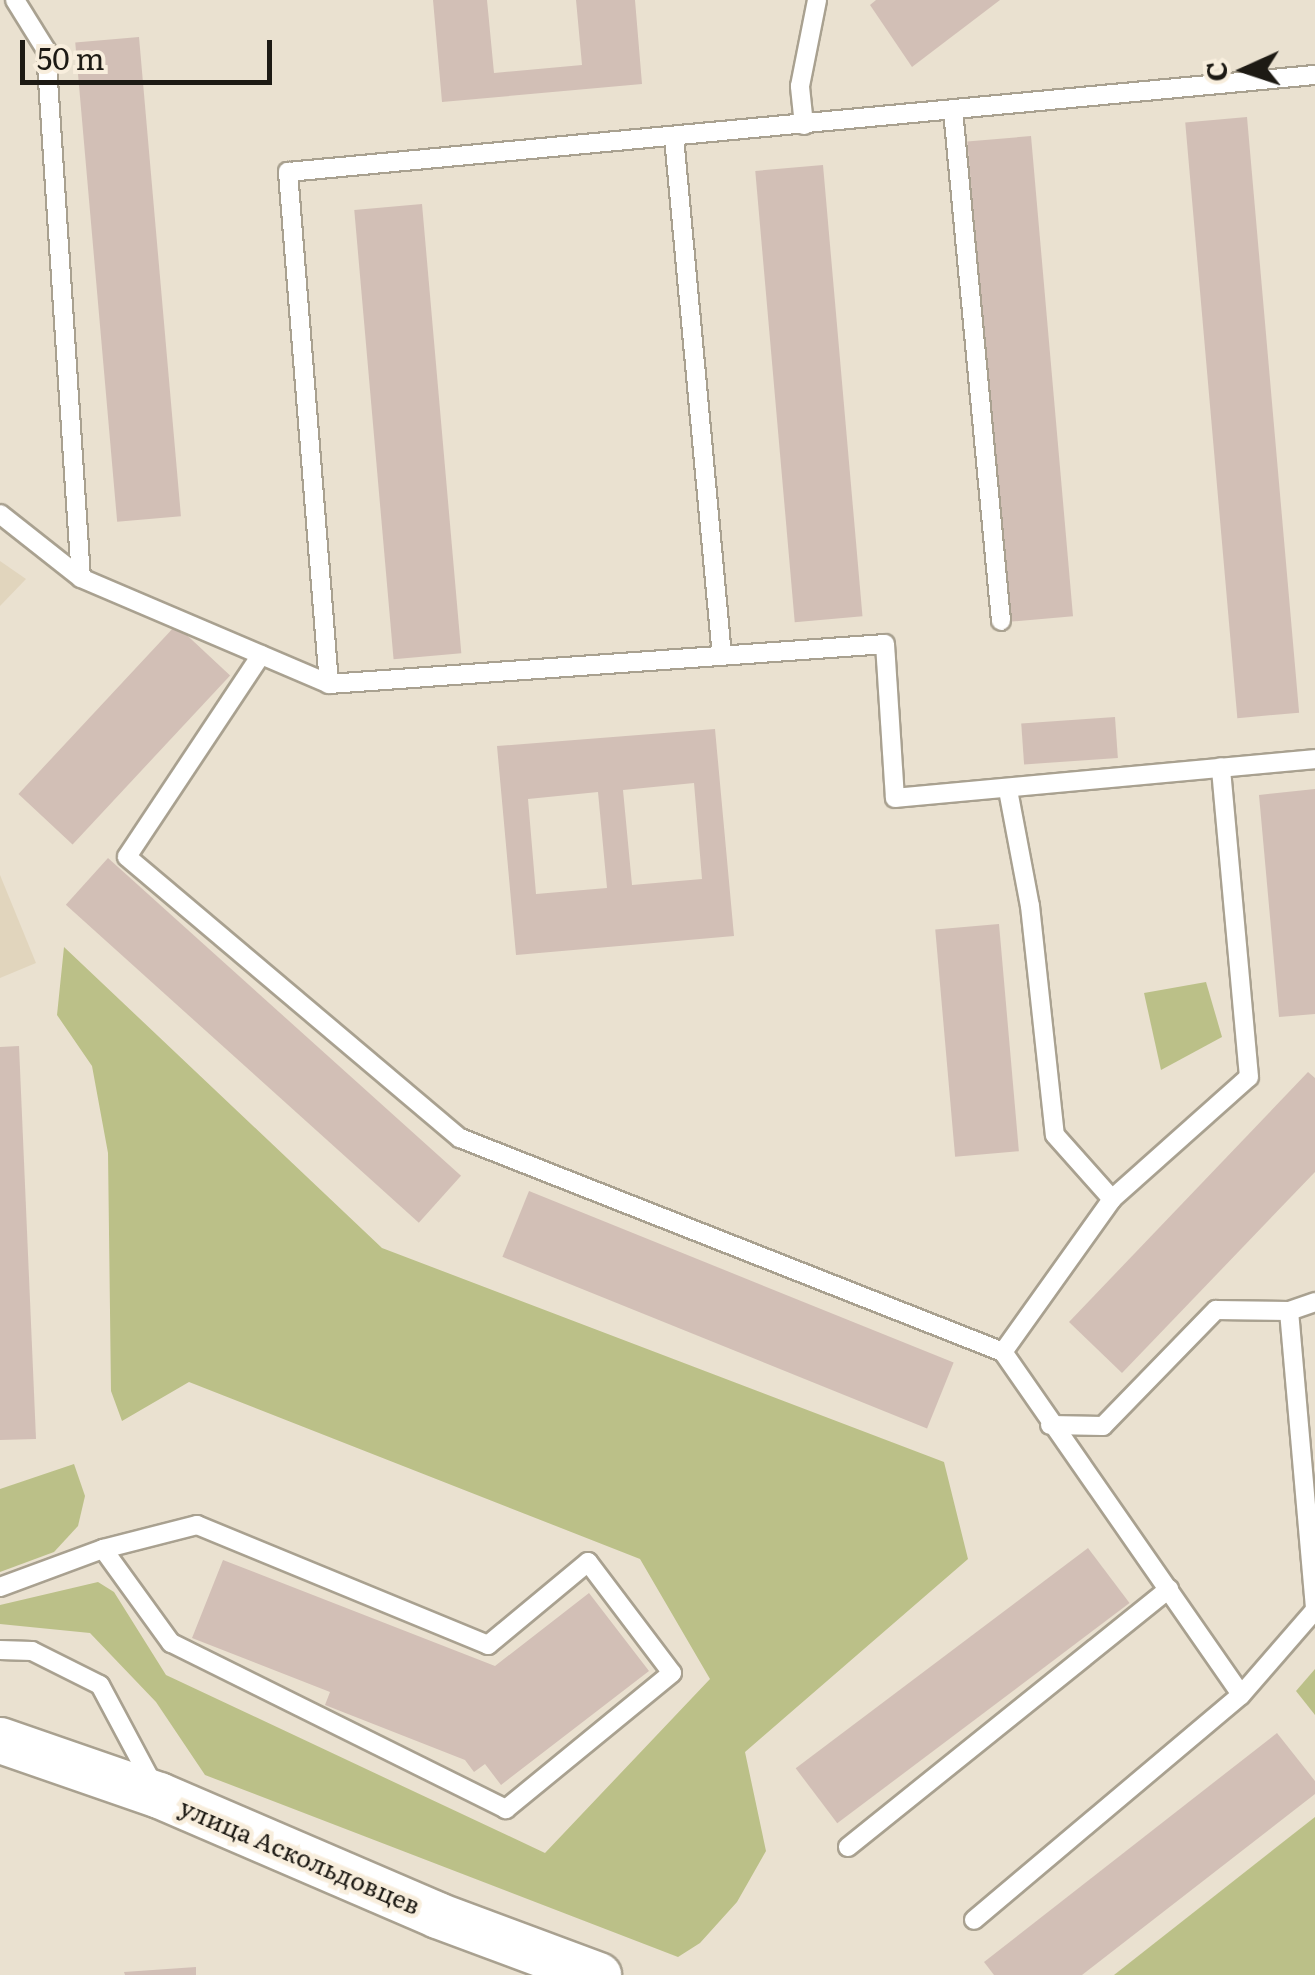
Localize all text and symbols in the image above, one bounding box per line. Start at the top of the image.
scale bar [25,20,278,82]
north arrow [1195,20,1295,120]
text: 50 m [37,35,105,79]
text: С [1194,61,1237,83]
street label: улица Аскольдовцев [175,1792,425,1920]

